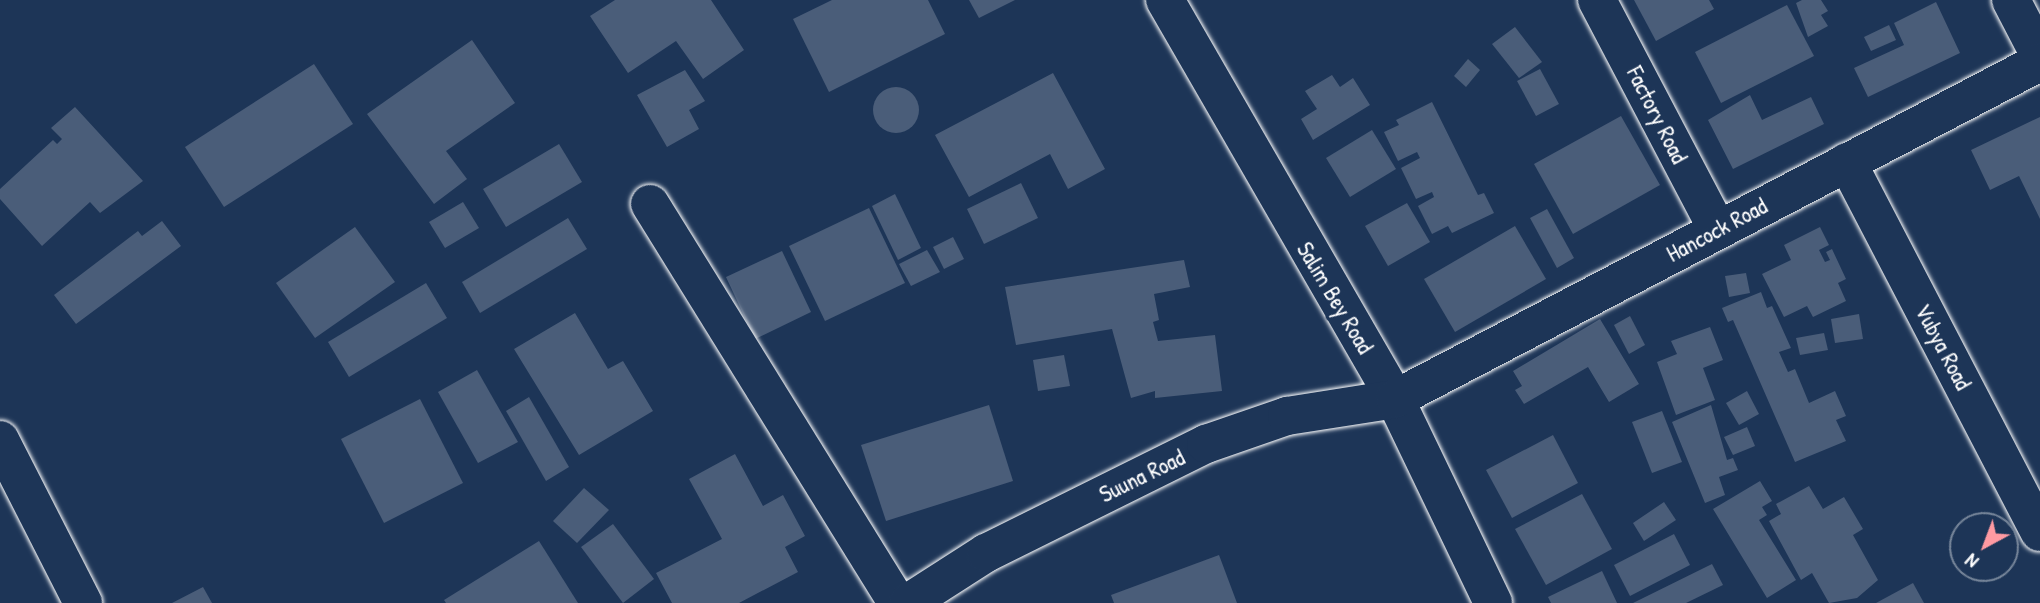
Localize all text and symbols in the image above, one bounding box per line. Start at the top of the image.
street label: Factory Road [1621,62,1693,168]
street label: Hancock Road [1662,192,1772,268]
street label: Salim Bey Road [1291,237,1379,359]
street label: Vubya Road [1909,299,1977,395]
street label: Suuna Road [1095,444,1189,508]
north arrow [1949,512,2019,582]
text: N [1959,548,1984,574]

